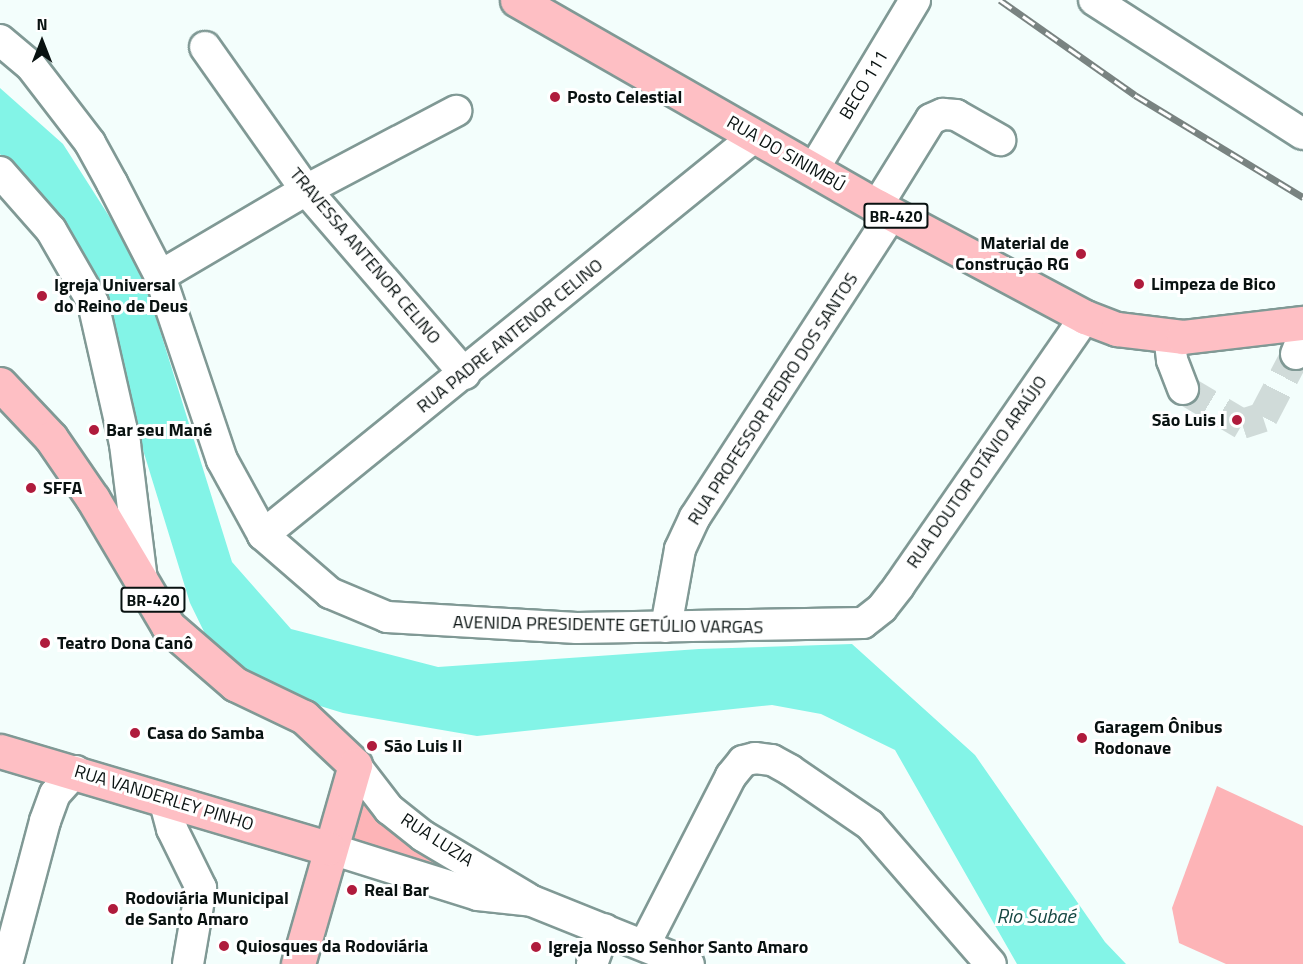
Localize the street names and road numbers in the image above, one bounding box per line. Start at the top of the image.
street label: BECO 111 [835,47,893,123]
street label: RUA DO SINIMBÚ [723,111,849,197]
street label: TRAVESSA ANTENOR CELINO [285,164,445,348]
road number: BR-420 [863,203,929,229]
street label: RUA PADRE ANTENOR CELINO [413,254,607,418]
street label: RUA PROFESSOR PEDRO DOS SANTOS [683,269,863,529]
street label: RUA DOUTOR OTÁVIO ARAÚJO [902,372,1052,572]
road number: BR-420 [120,587,186,613]
street label: AVENIDA PRESIDENTE GETÚLIO VARGAS [453,611,763,639]
street label: RUA VANDERLEY PINHO [72,760,256,836]
street label: RUA LUZIA [397,809,477,871]

